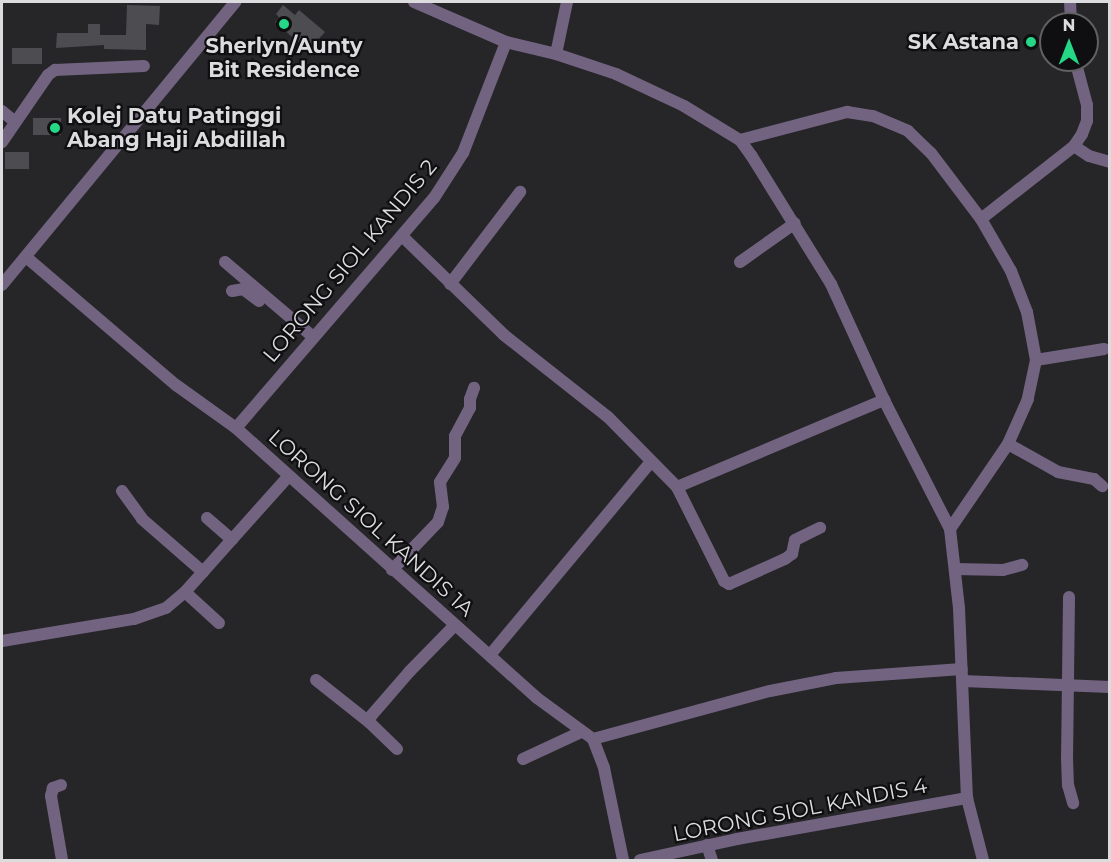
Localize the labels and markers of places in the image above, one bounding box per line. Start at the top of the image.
marker: Sherlyn/Aunty Bit Residence [277,17,291,31]
place label: SK Astana [908,29,1019,55]
place label: Sherlyn/Aunty Bit Residence [205,33,363,83]
marker: SK Astana [1024,35,1038,49]
place label: Kolej Datu Patinggi Abang Haji Abdillah [67,103,286,153]
marker: Kolej Datu Patinggi Abang Haji Abdillah [48,121,62,135]

